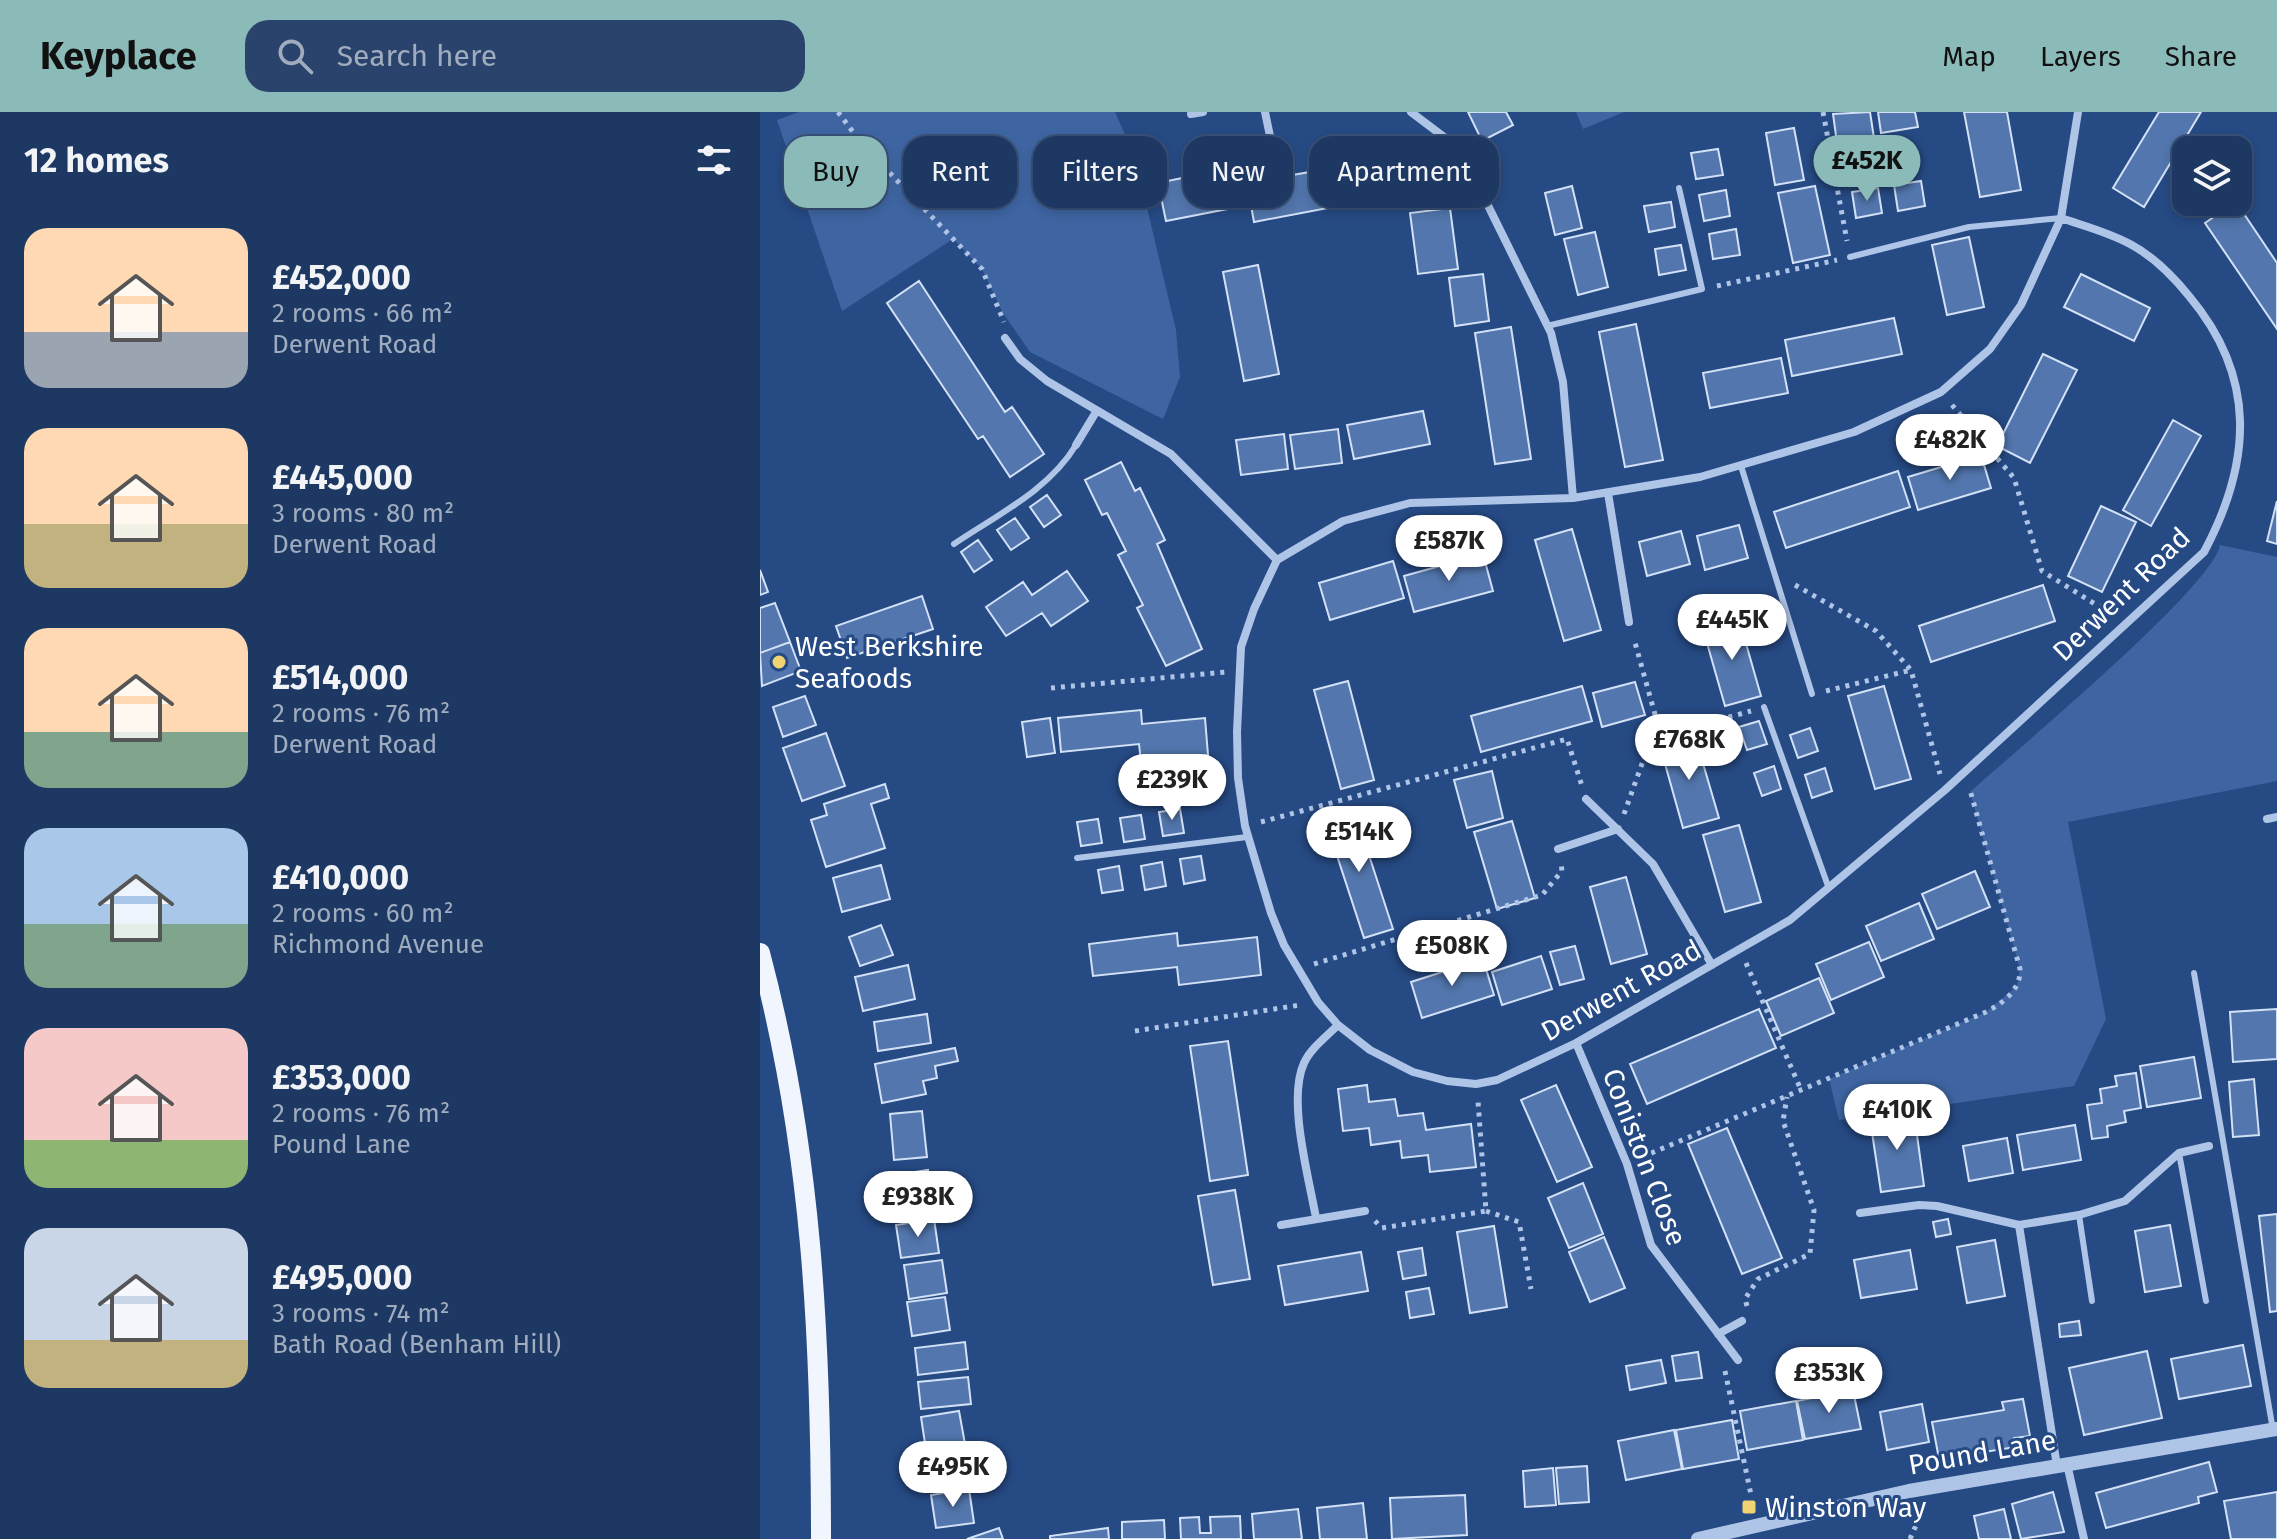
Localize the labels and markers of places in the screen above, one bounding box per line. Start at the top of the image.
pin: £452K [1811,135,1923,203]
pin: £482K [1894,414,2006,482]
pin: £587K [1393,515,1505,583]
pin: £445K [1676,594,1788,662]
place label: West Berkshire Seafoods [795,630,984,695]
marker: West Berkshire Seafoods [770,653,788,671]
pin: £768K [1633,714,1745,782]
pin: £239K [1116,754,1228,822]
pin: £514K [1303,806,1415,874]
pin: £508K [1396,920,1508,988]
pin: £410K [1841,1084,1953,1152]
pin: £938K [862,1171,974,1239]
pin: £353K [1773,1347,1885,1415]
pin: £495K [897,1441,1009,1509]
place label: Winston Way [1765,1491,1926,1524]
marker: Winston Way [1740,1498,1758,1516]

